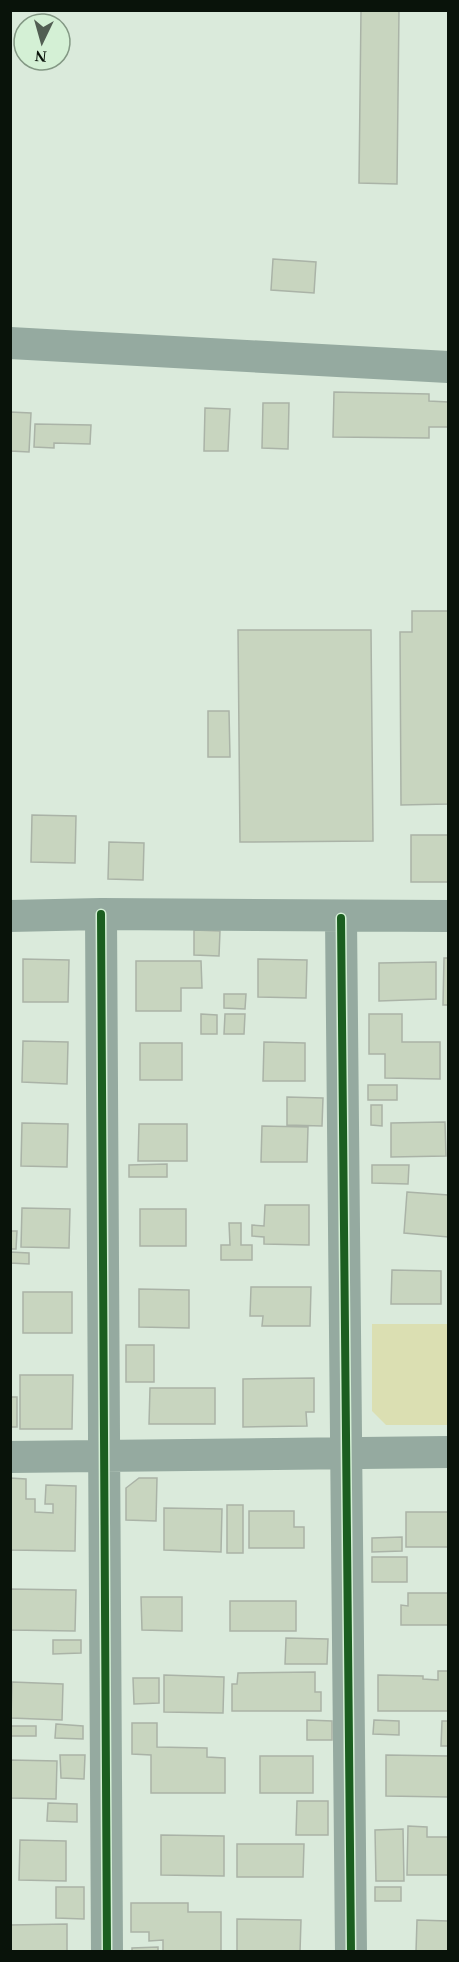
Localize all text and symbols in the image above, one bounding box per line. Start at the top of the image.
north arrow [12,12,72,72]
text: N [34,47,47,65]

